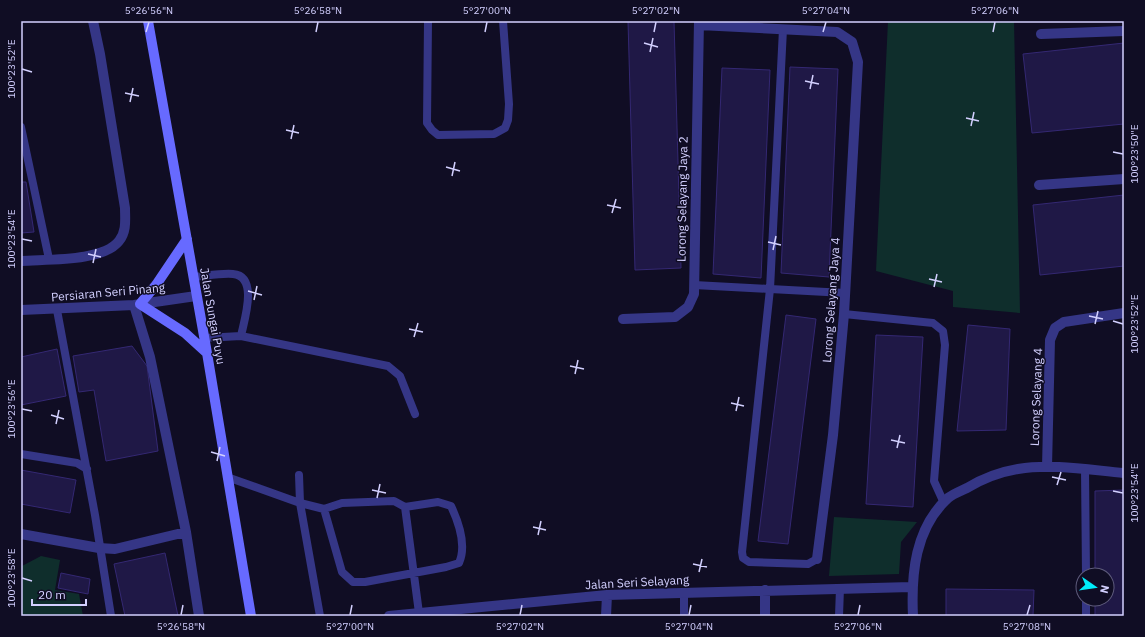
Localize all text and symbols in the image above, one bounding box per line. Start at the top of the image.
text: 5°26'56"N [125,4,173,17]
text: 5°26'58"N [294,4,342,17]
text: 5°27'00"N [463,4,511,17]
text: 5°27'02"N [632,4,680,17]
text: 5°27'04"N [802,4,850,17]
text: 5°27'06"N [971,4,1019,17]
text: 100°23'52"E [5,39,18,99]
text: 100°23'50"E [1128,124,1141,184]
street label: Lorong Selayang Jaya 2 [673,136,691,262]
text: 100°23'54"E [5,209,18,269]
street label: Lorong Selayang Jaya 4 [819,237,843,363]
street label: Jalan Sungai Puyu [197,266,229,366]
street label: Persiaran Seri Pinang [50,279,166,304]
text: 100°23'52"E [1128,294,1141,354]
street label: Lorong Selayang 4 [1027,348,1045,446]
text: 100°23'56"E [5,379,18,439]
text: 100°23'54"E [1128,463,1141,523]
text: 100°23'58"E [5,548,18,608]
north arrow [1075,567,1115,607]
street label: Jalan Seri Selayang [585,572,690,592]
scale bar [32,581,86,607]
text: N [1097,584,1112,595]
text: 20 m [38,587,66,602]
text: 5°26'58"N [157,620,205,633]
text: 5°27'00"N [326,620,374,633]
text: 5°27'02"N [496,620,544,633]
text: 5°27'04"N [665,620,713,633]
text: 5°27'06"N [834,620,882,633]
text: 5°27'08"N [1003,620,1051,633]

